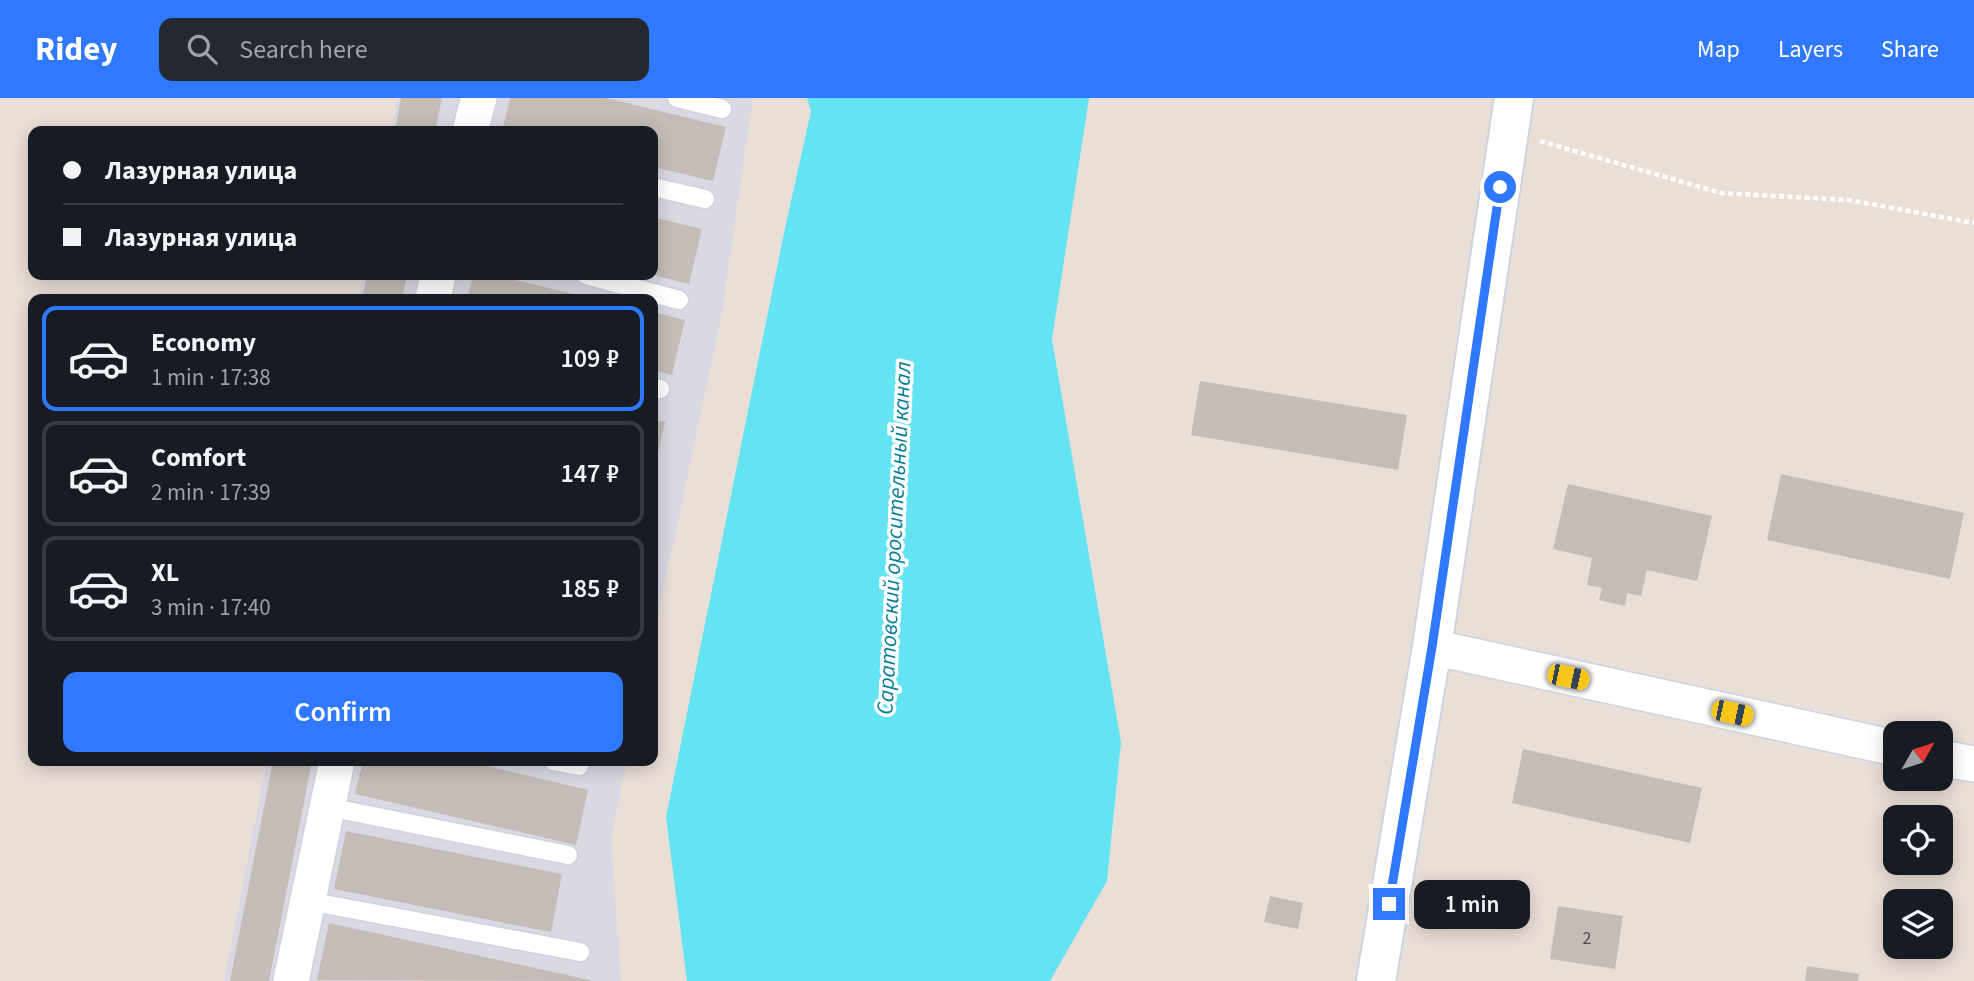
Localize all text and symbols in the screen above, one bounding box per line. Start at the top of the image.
search box [159,18,649,81]
text: Ridey [35,26,117,73]
icon: search [183,30,221,68]
text: Search here [239,31,368,68]
text: Map [1697,32,1740,67]
text: Layers [1778,32,1843,67]
text: Share [1881,32,1939,67]
text: Лазурная улица [105,152,297,189]
route start [1484,171,1516,203]
text: Лазурная улица [105,219,297,256]
text: Economy [151,324,256,361]
icon: car [67,327,130,390]
text: 109 ₽ [560,340,619,377]
water label: Саратовский оросительный канал [868,360,920,716]
text: 1 min · 17:38 [151,361,271,394]
text: Comfort [151,439,246,476]
icon: car [67,442,130,505]
text: 147 ₽ [560,455,619,492]
text: 2 min · 17:39 [151,476,271,509]
text: XL [151,554,179,591]
icon: car [67,557,130,620]
text: 185 ₽ [560,570,619,607]
text: 3 min · 17:40 [151,591,271,624]
car [1546,662,1591,692]
button: Confirm [63,672,623,752]
car [1710,698,1755,728]
north arrow [1883,721,1953,791]
map controls [1883,721,1953,959]
button: locate [1883,805,1953,875]
callout: 1 min [1414,880,1529,928]
route end [1373,888,1405,920]
text: 1 min [1445,888,1499,921]
button: layers [1883,889,1953,959]
house number: 2 [1583,926,1592,951]

